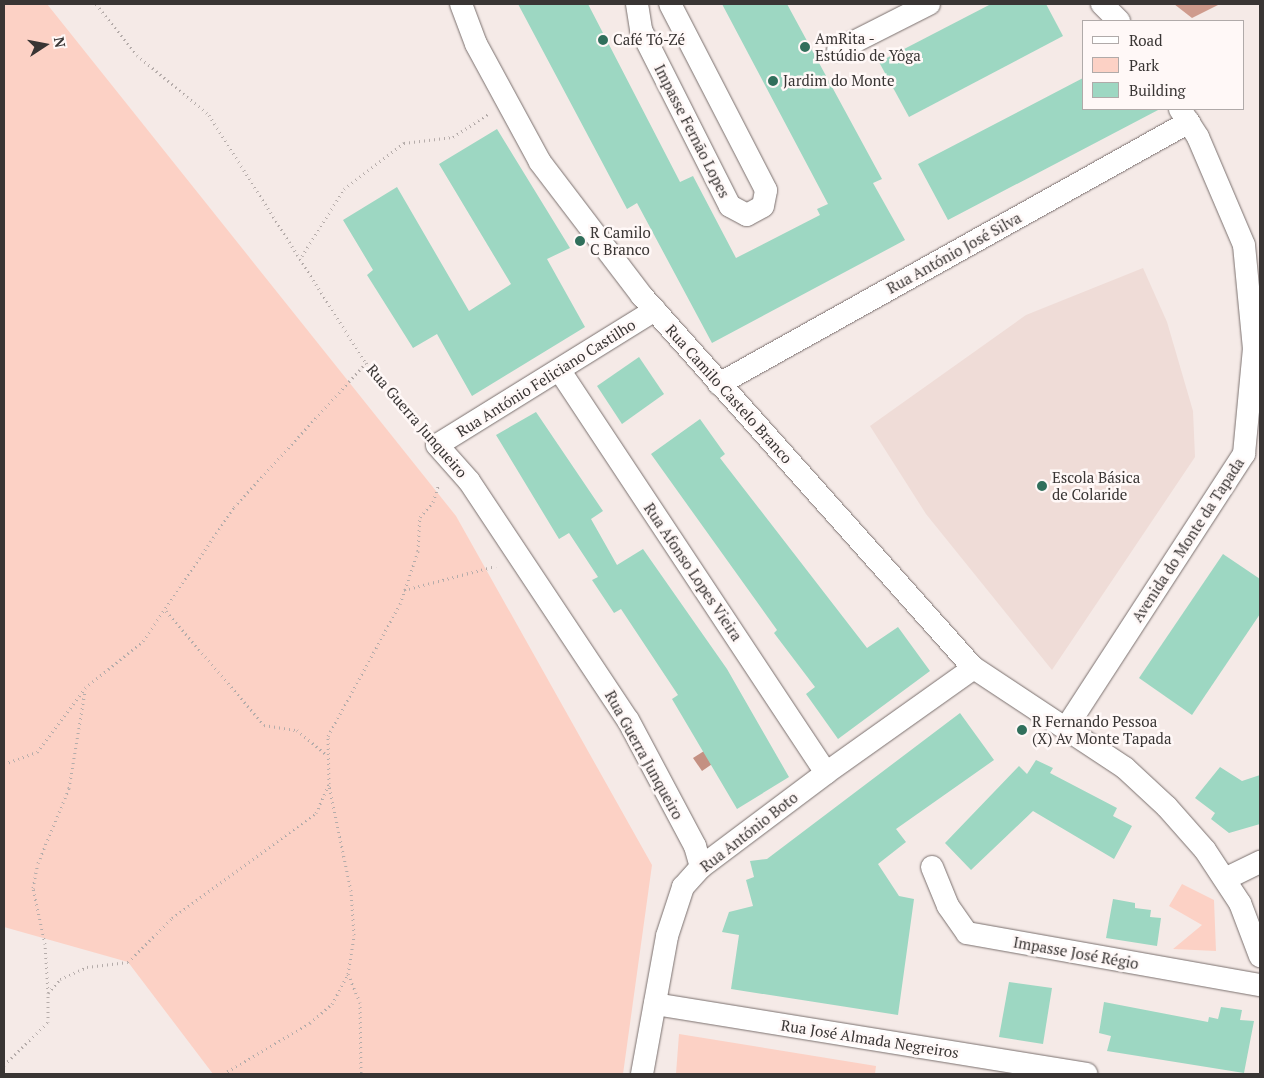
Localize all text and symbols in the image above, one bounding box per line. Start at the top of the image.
north arrow [20,20,70,70]
legend [1082,20,1244,110]
place label: AmRita - Estúdio de Yôga [815,29,921,64]
text: Road [1129,30,1162,50]
place label: Café Tó-Zé [613,31,685,49]
marker: Café Tó-Zé [597,34,609,46]
text: N [50,35,71,49]
marker: AmRita - Estúdio de Yôga [799,41,811,53]
text: Park [1129,55,1159,75]
street label: Impasse Fernão Lopes [651,61,733,201]
place label: Jardim do Monte [783,72,894,90]
marker: Jardim do Monte [767,75,779,87]
text: Building [1129,80,1186,100]
street label: Rua António José Silva [884,208,1024,298]
place label: R Camilo C Branco [590,223,651,258]
marker: R Camilo C Branco [574,235,586,247]
street label: Rua António Feliciano Castilho [453,315,639,441]
street label: Rua Camilo Castelo Branco [662,321,796,467]
street label: Rua Guerra Junqueiro [363,361,471,481]
street label: Avenida do Monte da Tapada [1128,455,1248,625]
place label: Escola Básica de Colaride [1052,468,1140,503]
marker: Escola Básica de Colaride [1036,480,1048,492]
street label: Rua Afonso Lopes Vieira [640,499,746,645]
street label: Rua Guerra Junqueiro [601,688,687,822]
place label: R Fernando Pessoa (X) Av Monte Tapada [1032,712,1172,747]
marker: R Fernando Pessoa (X) Av Monte Tapada [1016,724,1028,736]
street label: Rua António Boto [697,788,801,876]
street label: Impasse José Régio [1012,933,1140,973]
street label: Rua José Almada Negreiros [780,1016,960,1062]

